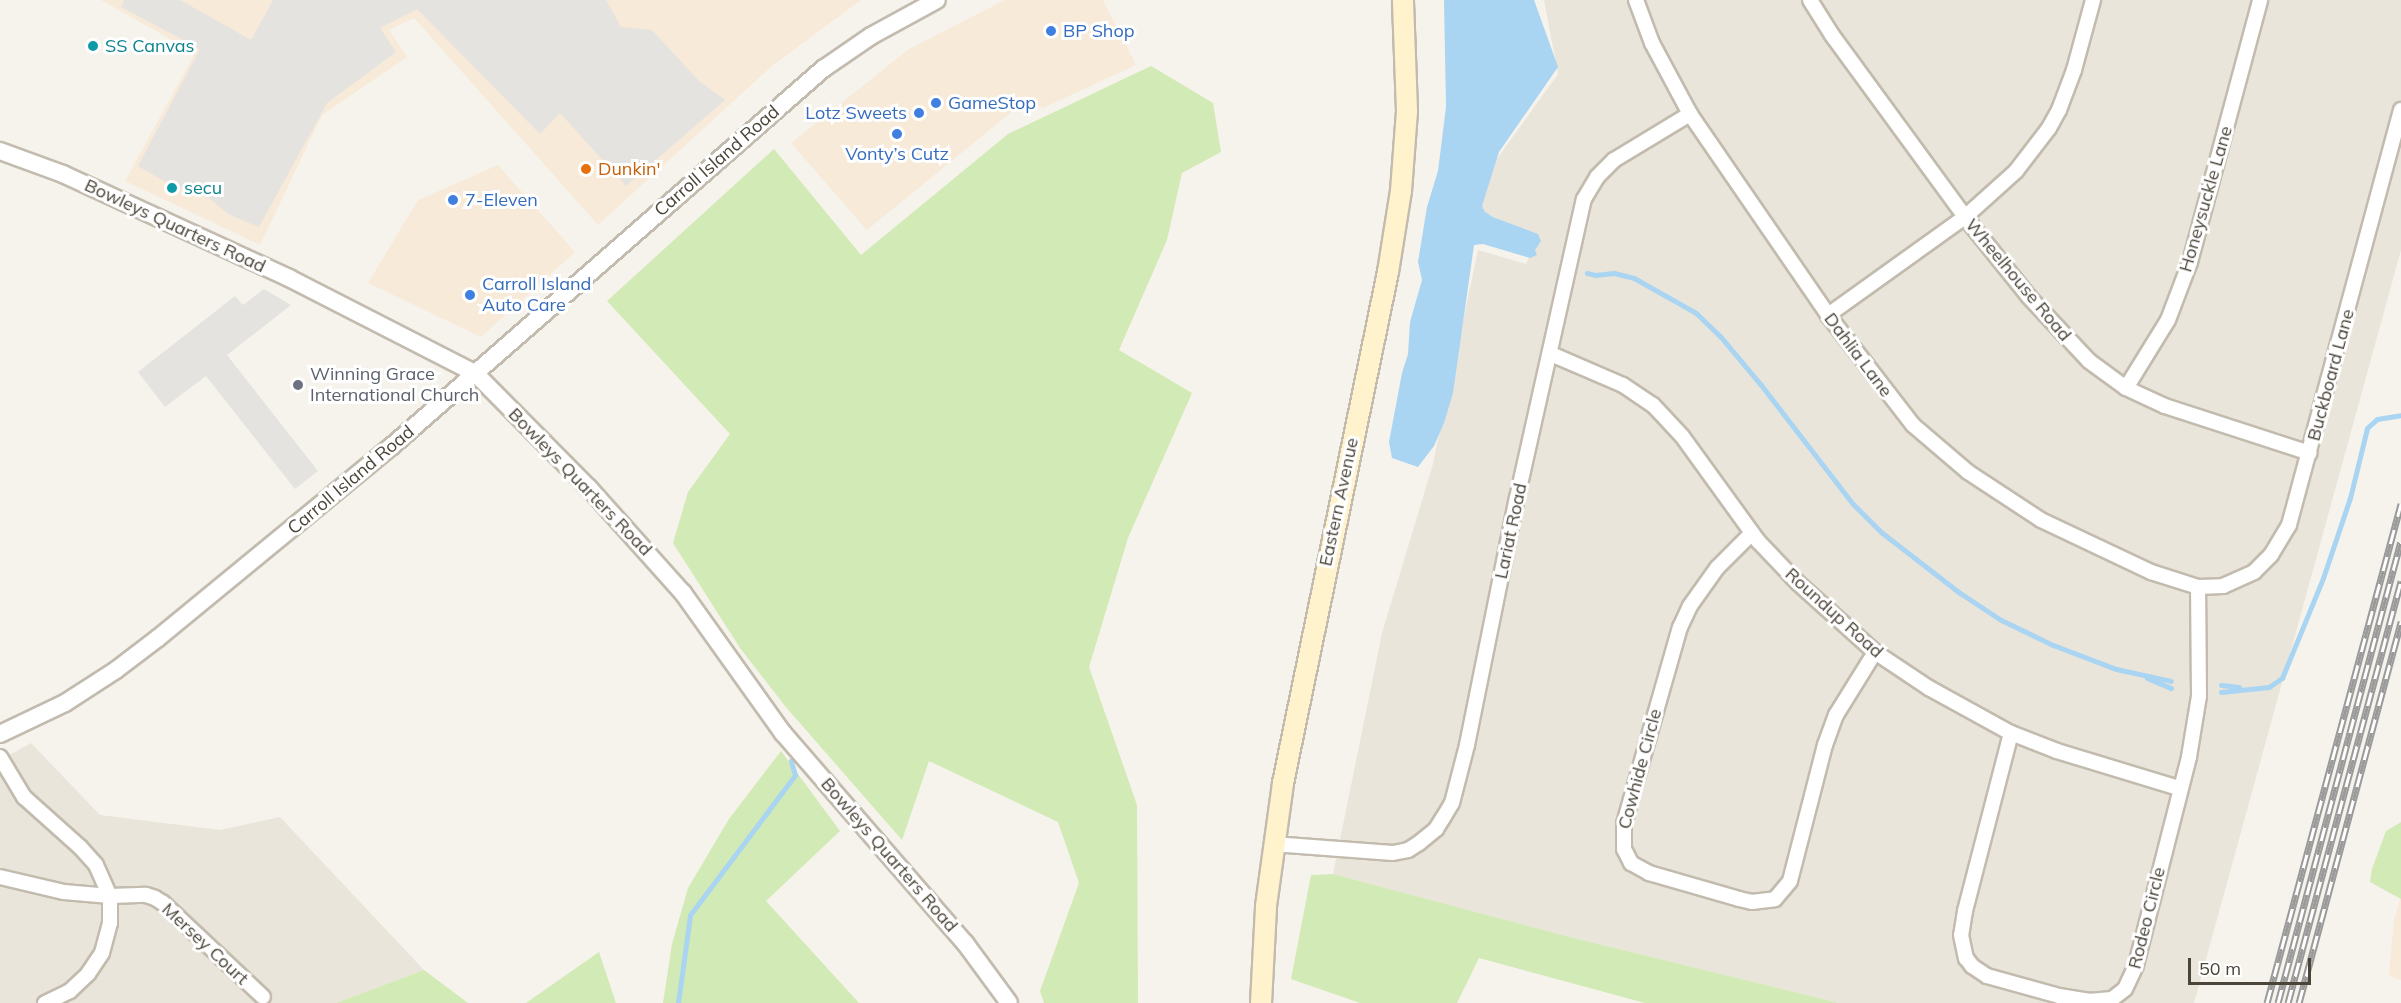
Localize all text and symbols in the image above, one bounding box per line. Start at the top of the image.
place label: BP Shop [1063,20,1134,42]
marker: BP Shop [1044,24,1058,38]
place label: SS Canvas [105,35,195,57]
marker: SS Canvas [86,39,100,53]
place label: GameStop [948,92,1036,114]
marker: GameStop [929,96,943,110]
street label: Carroll Island Road [650,101,784,221]
place label: Lotz Sweets [805,102,907,124]
marker: Lotz Sweets [912,106,926,120]
street label: Honeysuckle Lane [2175,124,2237,274]
marker: Vonty’s Cutz [890,127,904,141]
place label: Vonty’s Cutz [845,143,949,165]
place label: Dunkin' [598,158,660,180]
marker: Dunkin' [579,162,593,176]
street label: Bowleys Quarters Road [81,175,269,277]
place label: secu [184,177,222,199]
marker: secu [165,181,179,195]
place label: 7-Eleven [465,189,538,211]
marker: 7-Eleven [446,193,460,207]
street label: Wheelhouse Road [1960,214,2076,346]
place label: Carroll Island Auto Care [482,274,591,316]
marker: Carroll Island Auto Care [463,288,477,302]
street label: Buckboard Lane [2303,307,2359,443]
street label: Dahlia Lane [1819,309,1897,401]
place label: Winning Grace International Church [310,364,479,406]
marker: Winning Grace International Church [291,378,305,392]
street label: Bowleys Quarters Road [504,404,656,560]
street label: Carroll Island Road [283,421,419,539]
street label: Eastern Avenue [1315,436,1363,568]
street label: Lariat Road [1490,481,1532,581]
street label: Roundup Road [1781,563,1887,663]
street label: Cowhide Circle [1614,707,1666,831]
street label: Bowleys Quarters Road [816,773,962,937]
street label: Rodeo Circle [2124,865,2170,971]
street label: Mersey Court [157,899,253,989]
scale bar [2191,946,2314,984]
text: 50 m [2199,957,2241,980]

